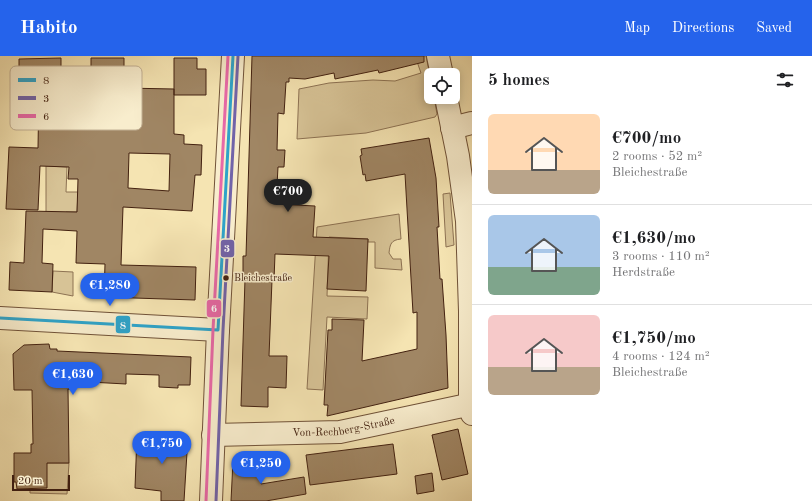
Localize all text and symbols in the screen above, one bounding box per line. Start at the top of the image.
text: Habito [20,19,77,38]
text: Map [624,21,650,35]
text: Directions [672,21,734,35]
text: Saved [756,21,792,35]
legend [10,66,142,130]
map controls [424,68,460,104]
button: locate [424,68,460,104]
icon: filters [774,69,796,91]
text: 5 homes [488,72,550,89]
text: 8 [43,76,49,87]
text: 3 [43,94,49,105]
text: 6 [43,112,49,123]
icon: home [520,130,568,178]
text: €700/mo [612,130,681,147]
text: 2 rooms · 52 m² [612,150,702,163]
text: Bleichestraße [612,166,687,179]
pin: €700 [264,179,312,213]
text: €700 [273,185,303,198]
text: €1,630/mo [612,230,696,247]
icon: home [520,231,568,279]
line badge: 3 [220,239,235,258]
text: 3 [224,244,230,255]
text: 3 rooms · 110 m² [612,250,710,263]
text: Herdstraße [612,266,675,279]
pin: €1,280 [77,273,143,307]
marker: Bleichestraße [221,273,231,283]
place label: Bleichestraße [234,273,292,283]
text: €1,280 [89,279,131,292]
line badge: 6 [206,299,222,318]
text: 6 [211,304,217,315]
line badge: 8 [115,315,131,334]
text: 8 [120,321,126,332]
text: €1,750/mo [612,330,696,347]
icon: home [520,331,568,379]
text: 4 rooms · 124 m² [612,350,710,363]
pin: €1,630 [40,362,106,396]
text: Bleichestraße [612,366,687,379]
text: €1,630 [52,368,94,381]
street label: Von-Rechberg-Straße [292,415,396,439]
pin: €1,750 [129,431,195,465]
text: €1,750 [141,437,183,450]
pin: €1,250 [228,451,294,485]
text: €1,250 [240,457,282,470]
scale bar [12,473,70,492]
text: 20 m [18,476,43,487]

